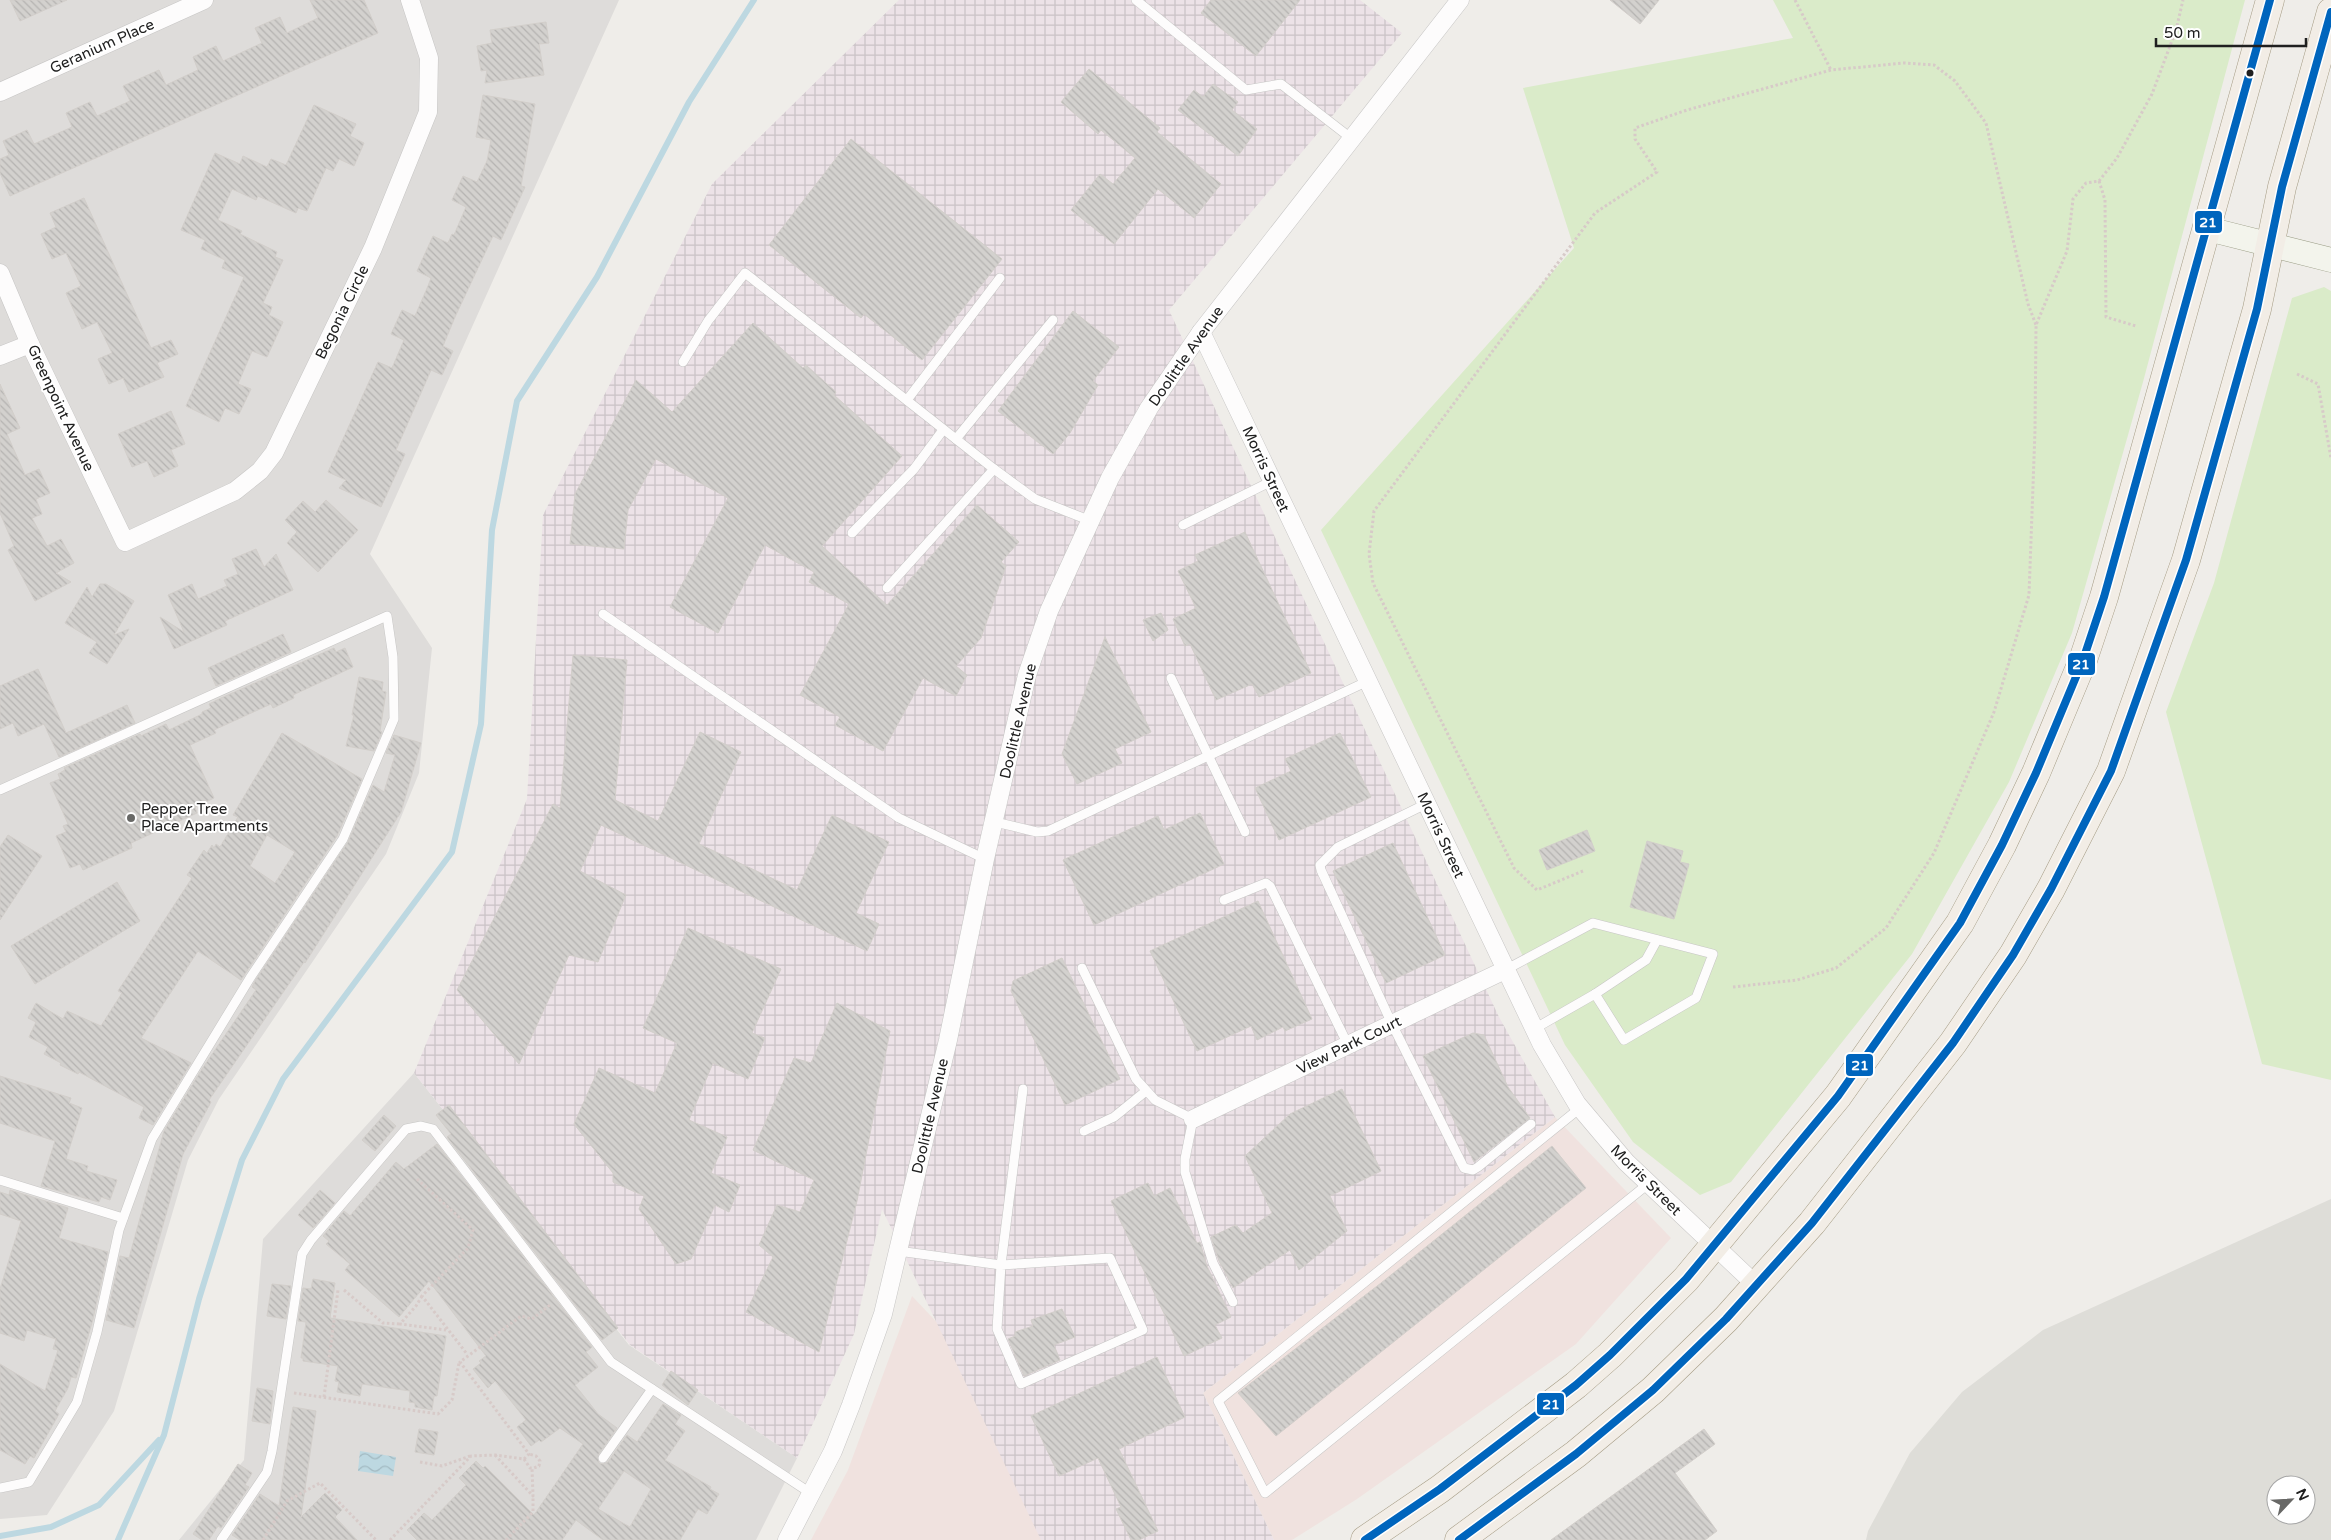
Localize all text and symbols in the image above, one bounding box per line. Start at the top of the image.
street label: Geranium Place [47,15,157,77]
scale bar [2156,15,2306,47]
text: 50 m [2164,24,2201,42]
unlabelled marker [2245,68,2255,78]
line badge: 21 [2194,210,2223,234]
text: 21 [2199,214,2217,231]
street label: Begonia Circle [311,262,373,362]
street label: Doolittle Avenue [1145,303,1227,409]
street label: Greenpoint Avenue [24,342,98,474]
street label: Morris Street [1238,423,1294,515]
line badge: 21 [2067,652,2096,676]
text: 21 [2072,656,2090,673]
street label: Doolittle Avenue [996,662,1040,780]
street label: Morris Street [1413,789,1469,881]
place label: Pepper Tree Place Apartments [141,800,268,835]
marker: Pepper Tree Place Apartments [125,812,137,824]
street label: View Park Court [1294,1012,1404,1078]
line badge: 21 [1845,1053,1874,1077]
street label: Doolittle Avenue [908,1057,952,1175]
text: 21 [1851,1057,1869,1074]
street label: Morris Street [1607,1141,1685,1219]
line badge: 21 [1536,1392,1565,1416]
text: 21 [1542,1396,1560,1413]
north arrow [2266,1475,2316,1525]
text: N [2292,1486,2312,1503]

